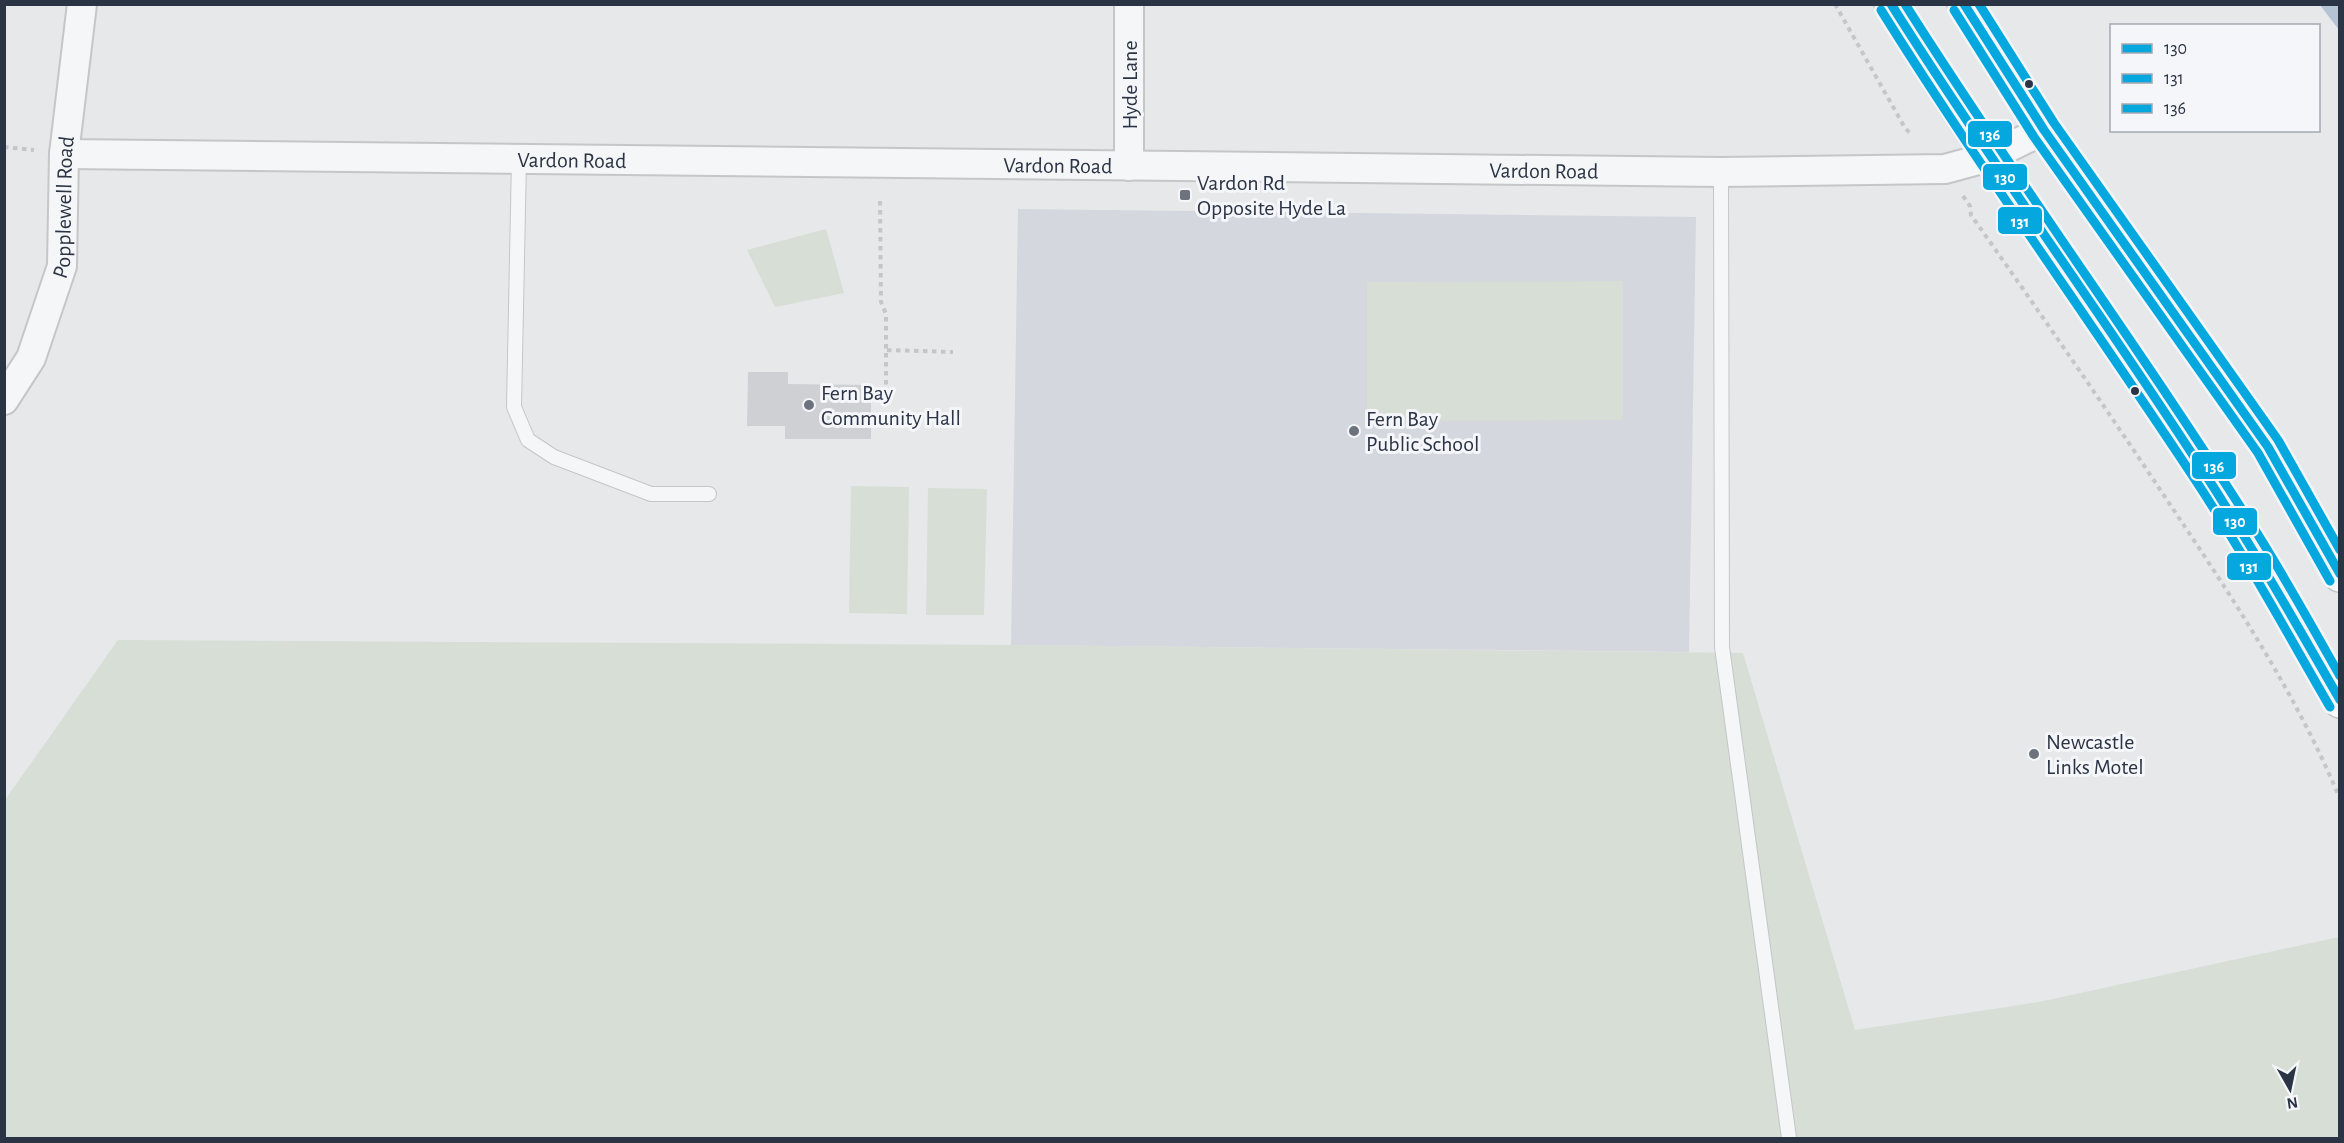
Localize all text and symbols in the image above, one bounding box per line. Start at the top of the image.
legend [2110,24,2320,132]
street label: Hyde Lane [1119,40,1141,130]
text: 130 [2164,40,2187,58]
text: 131 [2164,70,2184,88]
unlabelled marker [2023,78,2035,90]
text: 136 [2164,100,2186,118]
line badge: 136 [1967,120,2013,148]
text: 136 [1980,127,2000,143]
street label: Popplewell Road [49,135,78,281]
street label: Vardon Road [517,149,627,172]
street label: Vardon Road [1003,154,1113,177]
street label: Vardon Road [1489,159,1599,183]
line badge: 130 [1982,163,2028,191]
text: 130 [1995,170,2016,186]
place label: Vardon Rd Opposite Hyde La [1197,172,1346,219]
marker: Vardon Rd Opposite Hyde La [1178,188,1192,202]
line badge: 131 [1997,206,2043,235]
text: 131 [2011,214,2029,230]
place label: Fern Bay Community Hall [821,382,961,429]
unlabelled marker [2129,385,2141,397]
marker: Fern Bay Community Hall [802,398,816,412]
place label: Fern Bay Public School [1366,408,1479,455]
marker: Fern Bay Public School [1347,424,1361,438]
line badge: 136 [2191,451,2237,480]
text: 136 [2204,459,2224,475]
line badge: 130 [2212,507,2258,536]
text: 130 [2225,514,2246,530]
line badge: 131 [2226,552,2272,581]
text: 131 [2240,559,2258,575]
place label: Newcastle Links Motel [2046,731,2144,778]
marker: Newcastle Links Motel [2027,747,2041,761]
north arrow [2260,1059,2320,1119]
text: N [2285,1094,2299,1112]

